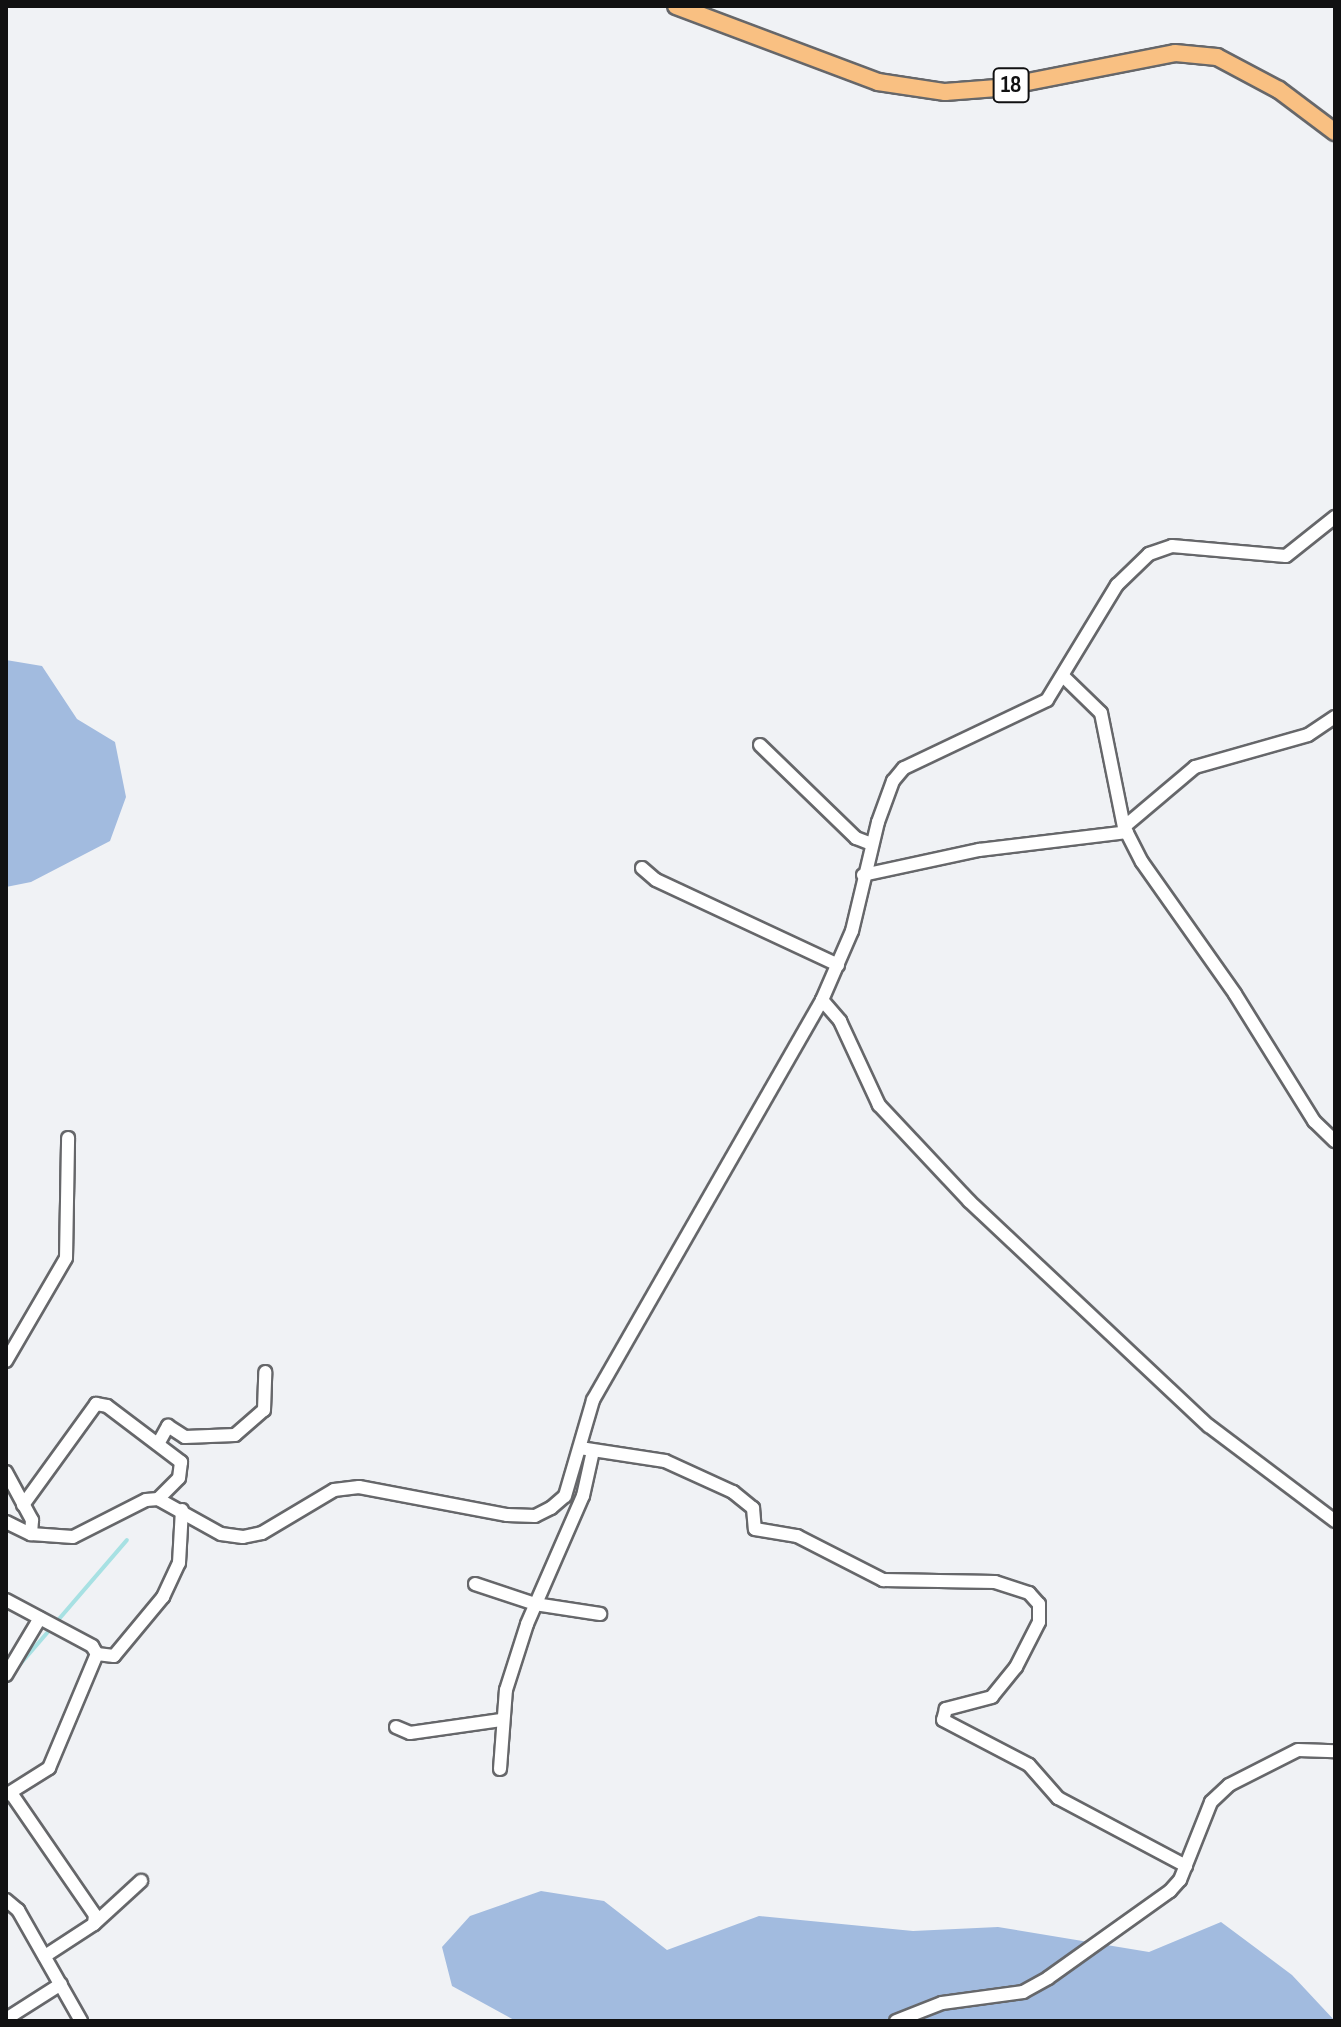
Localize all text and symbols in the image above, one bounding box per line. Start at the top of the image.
road number: 18 [991,65,1031,105]

